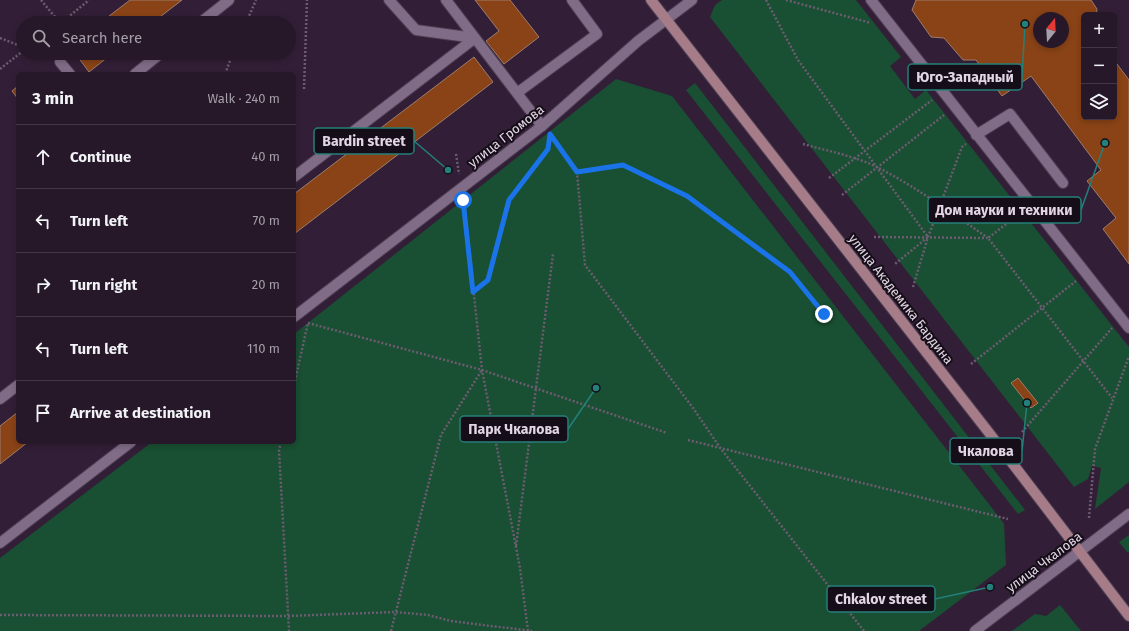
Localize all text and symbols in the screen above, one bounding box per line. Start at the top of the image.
north arrow [1033,12,1069,48]
map controls [1081,12,1117,120]
button: + [1081,12,1117,48]
search box [16,16,296,60]
icon: search [30,27,52,49]
text: Search here [62,29,142,47]
button: − [1081,48,1117,84]
callout: Юго-Западный [908,64,1022,90]
text: Юго-Западный [916,69,1014,86]
button: layers [1081,84,1117,120]
text: 3 min [32,88,74,109]
text: Walk · 240 m [207,91,280,106]
street label: улица Громова [465,102,547,170]
callout: Bardin street [314,128,414,154]
text: Bardin street [322,133,406,150]
icon: ahead [32,146,54,168]
text: Continue [70,148,131,166]
text: 40 m [251,149,280,164]
route start [454,191,472,209]
callout: Дом науки и техники [928,197,1081,223]
text: Дом науки и техники [935,202,1072,219]
icon: left [32,210,54,232]
text: Turn left [70,212,128,230]
text: 70 m [253,213,280,228]
street label: улица Академика Бардина [846,231,956,367]
icon: right [32,274,54,296]
text: Turn right [70,276,137,294]
text: 20 m [252,277,280,292]
route end [815,305,833,323]
icon: left [32,338,54,360]
text: Turn left [70,340,128,358]
text: 110 m [247,341,280,356]
icon: arrive [32,402,54,424]
text: Arrive at destination [70,404,211,422]
callout: Парк Чкалова [460,416,568,442]
text: Парк Чкалова [468,421,560,438]
callout: Чкалова [950,438,1022,464]
text: Чкалова [958,443,1014,460]
street label: улица Чкалова [1003,529,1085,595]
callout: Chkalov street [827,586,935,612]
text: Chkalov street [835,591,928,608]

